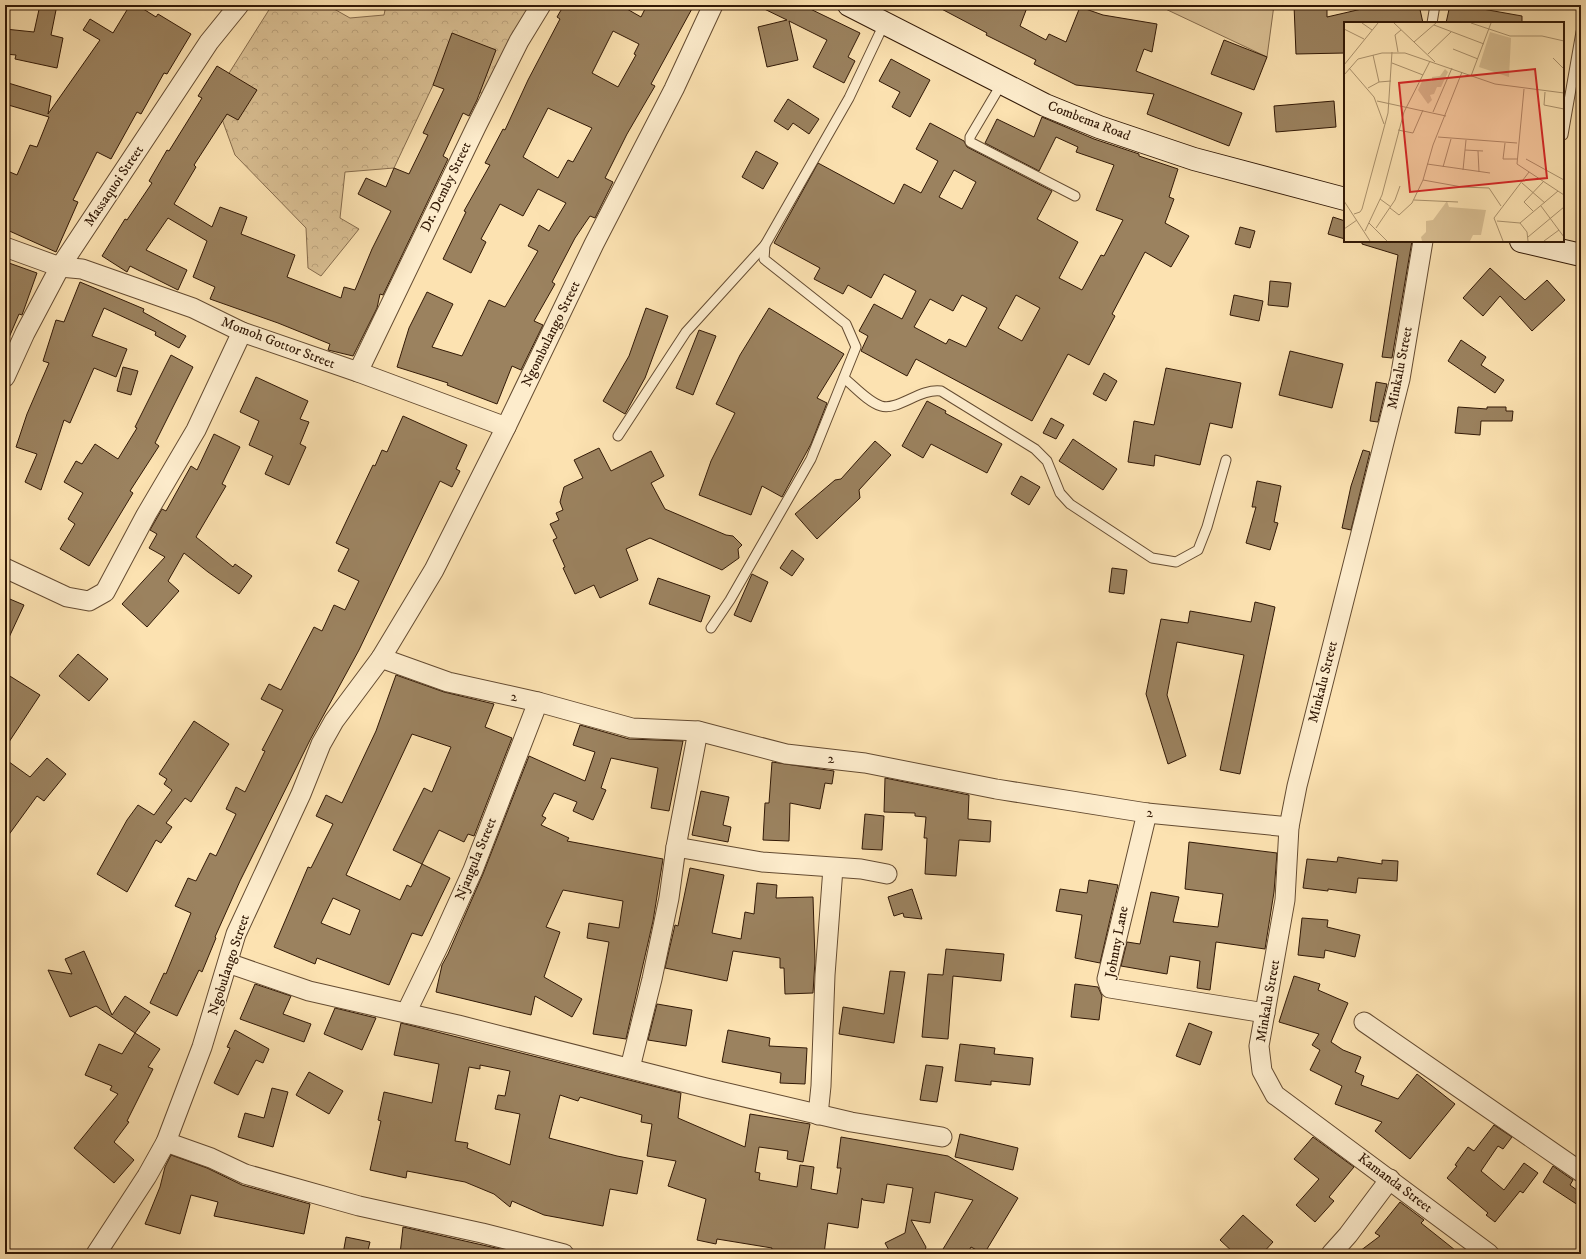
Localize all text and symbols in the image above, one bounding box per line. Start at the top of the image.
inset map [1344,22,1564,242]
street label: Combema Road [1045,97,1133,145]
street label: Dr. Demby Street [416,139,476,235]
street label: Massaquoi Street [80,141,148,230]
street label: Ngombulango Street [518,278,585,390]
street label: Momoh Gottor Street [218,313,338,373]
street label: Minkalu Street [1383,325,1417,411]
street label: Minkalu Street [1304,639,1342,725]
street label: 2 [509,688,519,706]
street label: 2 [827,750,835,768]
street label: 2 [1145,804,1155,822]
street label: Njangula Street [451,814,501,903]
street label: Johnny Lane [1101,904,1133,981]
street label: Ngobulango Street [204,912,254,1018]
street label: Minkalu Street [1252,958,1284,1044]
street label: Kamanda Street [1354,1149,1436,1217]

